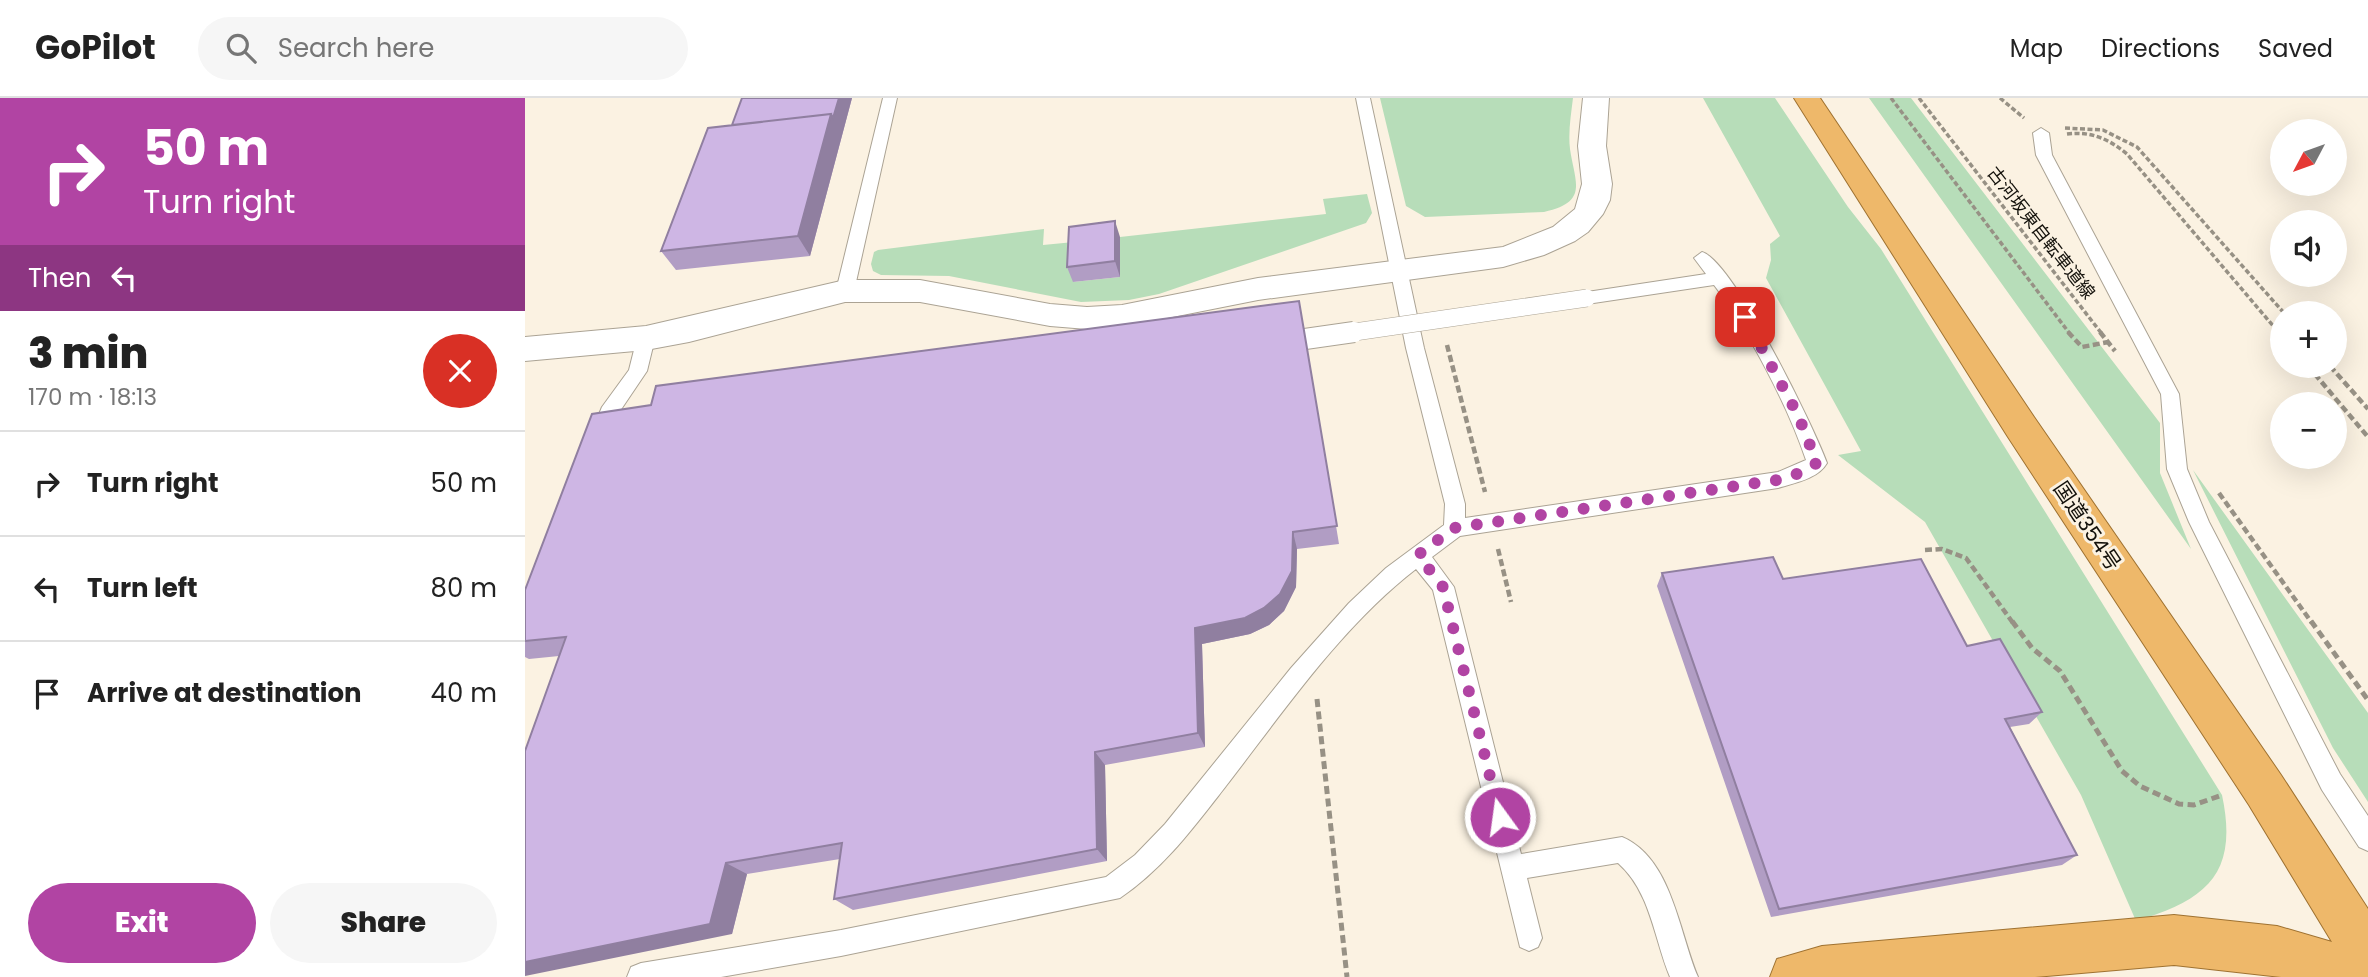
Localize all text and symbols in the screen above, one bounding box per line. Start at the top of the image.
search box [198,17,688,80]
text: GoPilot [35,24,156,71]
icon: search [222,29,260,67]
text: Search here [278,30,434,66]
text: Map [2010,32,2063,65]
text: Directions [2101,32,2220,65]
text: Saved [2258,32,2333,65]
text: 50 m [143,114,269,182]
north arrow [2270,119,2347,196]
map controls [2270,119,2347,469]
icon: right [28,126,119,217]
street label: 古河坂東自転車道線 [1982,161,2101,304]
text: Turn right [143,179,295,224]
button: sound [2270,210,2347,287]
icon: left [105,259,143,297]
text: Then [28,260,91,296]
pin [1715,287,1775,347]
icon: arrive [1726,298,1764,336]
button: + [2270,301,2347,378]
text: 3 min [28,324,148,383]
button: close [423,334,497,408]
text: 170 m · 18:13 [28,381,157,413]
button: − [2270,392,2347,469]
icon: right [28,465,66,503]
text: Turn right [87,465,219,501]
text: 50 m [431,465,497,501]
street label: 国道354号 [2047,475,2128,576]
icon: left [28,570,66,608]
text: Turn left [87,570,198,606]
text: 80 m [431,570,497,606]
icon: arrive [28,675,66,713]
text: Arrive at destination [87,675,362,711]
text: 40 m [431,675,497,711]
position arrow [1463,780,1537,854]
button: Exit [28,883,256,963]
button: Share [270,883,497,963]

